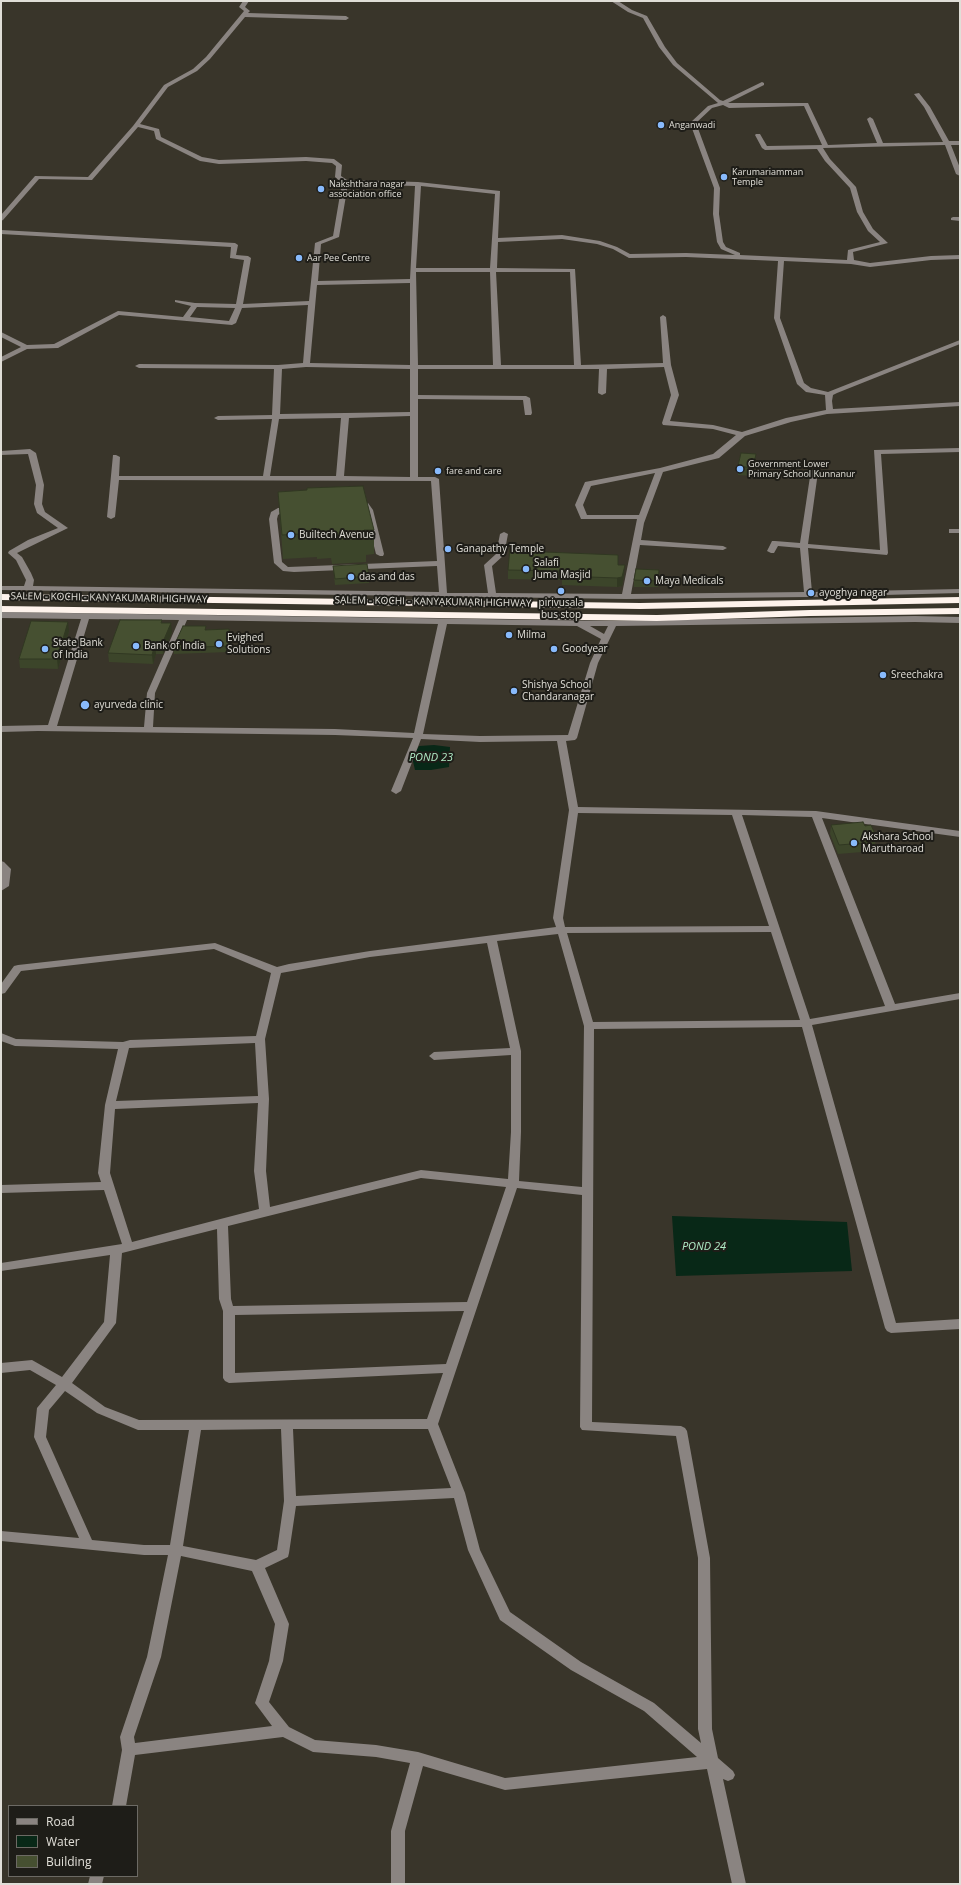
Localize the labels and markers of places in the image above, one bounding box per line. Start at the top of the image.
marker: Anganwadi [656,120,666,130]
place label: Anganwadi [669,120,715,130]
place label: Karumariamman Temple [732,167,803,188]
marker: Karumariamman Temple [719,172,729,182]
place label: Nakshthara nagar association office [329,179,404,200]
marker: Nakshthara nagar association office [316,184,326,194]
marker: Aar Pee Centre [294,253,304,263]
place label: Aar Pee Centre [307,253,370,263]
place label: Government Lower Primary School Kunnanur [748,459,855,480]
marker: Government Lower Primary School Kunnanur [735,464,745,474]
marker: fare and care [433,466,443,476]
place label: fare and care [446,466,502,476]
place label: Builtech Avenue [299,529,374,541]
marker: Builtech Avenue [286,530,296,540]
place label: Ganapathy Temple [456,543,544,555]
marker: Ganapathy Temple [443,544,453,554]
place label: Salafi Juma Masjid [534,557,591,580]
marker: Salafi Juma Masjid [521,564,531,574]
place label: das and das [359,571,415,583]
marker: das and das [346,572,356,582]
place label: Maya Medicals [655,575,724,587]
marker: Maya Medicals [642,576,652,586]
marker: pirivusala bus stop [556,586,566,596]
place label: ayoghya nagar [819,587,887,599]
marker: ayoghya nagar [806,588,816,598]
place label: pirivusala bus stop [539,597,583,620]
place label: Milma [517,629,546,641]
marker: Milma [504,630,514,640]
place label: Evighed Solutions [227,632,270,656]
place label: State Bank of India [53,637,103,660]
marker: Evighed Solutions [214,639,224,649]
place label: Bank of India [144,640,205,652]
marker: Bank of India [131,641,141,651]
place label: Goodyear [562,643,608,655]
marker: State Bank of India [40,644,50,654]
marker: Goodyear [549,644,559,654]
place label: Sreechakra [891,669,943,681]
marker: Sreechakra [878,670,888,680]
place label: Shishya School Chandaranagar [522,679,594,702]
marker: Shishya School Chandaranagar [509,686,519,696]
marker: ayurveda clinic [79,699,91,711]
place label: ayurveda clinic [94,699,163,711]
place label: Akshara School Marutharoad [862,831,933,854]
marker: Akshara School Marutharoad [849,838,859,848]

